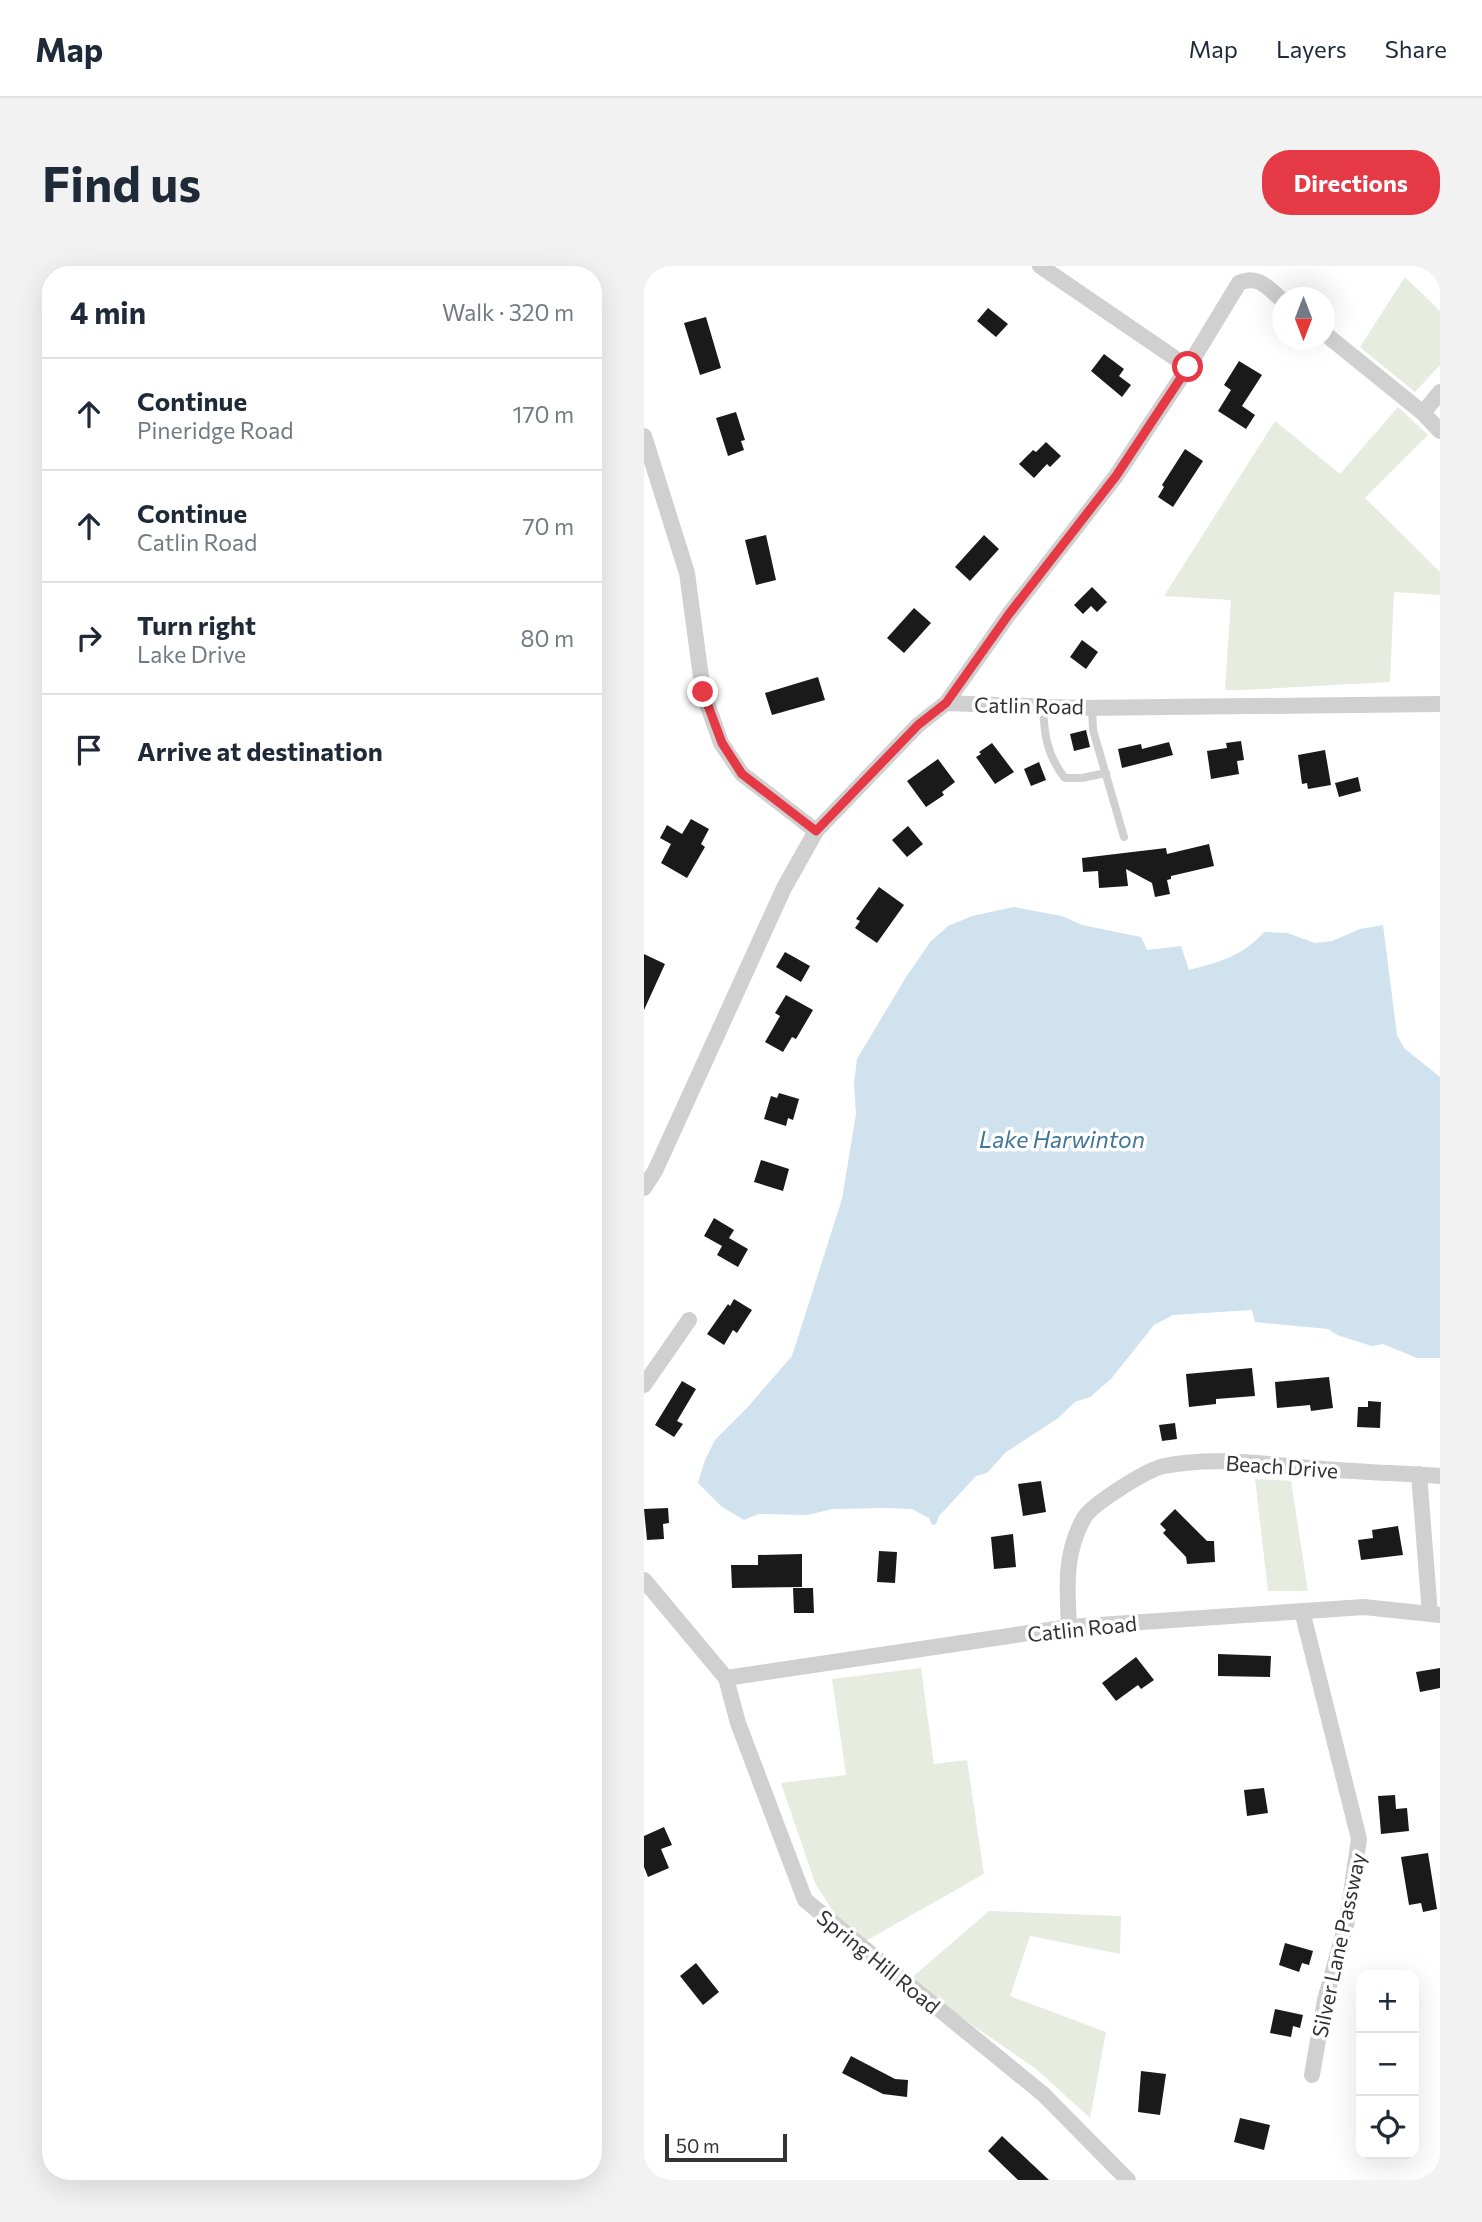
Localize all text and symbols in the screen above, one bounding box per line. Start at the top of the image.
text: Map [35,28,103,69]
text: Map [1189,34,1238,63]
text: Layers [1276,34,1347,63]
text: Share [1385,34,1447,63]
button: Directions [1262,150,1440,215]
text: Find us [42,152,201,212]
north arrow [1272,287,1335,350]
text: 4 min [70,293,146,330]
text: Walk · 320 m [442,298,574,326]
route start [1172,351,1203,382]
text: Continue [137,385,247,416]
icon: ahead [70,395,108,433]
text: 170 m [513,400,574,428]
text: Pineridge Road [137,416,294,444]
text: Continue [137,497,247,528]
icon: ahead [70,507,108,545]
text: 70 m [522,512,574,540]
text: Catlin Road [137,528,257,556]
text: Turn right [137,609,256,640]
icon: right [70,619,108,657]
text: 80 m [521,624,574,652]
text: Lake Drive [137,640,246,668]
route end [687,676,718,707]
street label: Catlin Road [974,692,1084,718]
icon: arrive [70,731,108,769]
text: Arrive at destination [137,735,383,766]
water label: Lake Harwinton [979,1125,1145,1153]
street label: Beach Drive [1225,1450,1339,1482]
street label: Catlin Road [1026,1610,1138,1646]
street label: Silver Lane Passway [1306,1850,1370,2040]
street label: Spring Hill Road [813,1904,945,2018]
map controls [1356,1970,1419,2159]
button: + [1356,1970,1419,2033]
button: − [1356,2033,1419,2096]
button: locate [1356,2096,1419,2159]
scale bar [665,2131,788,2163]
text: 50 m [676,2134,720,2157]

